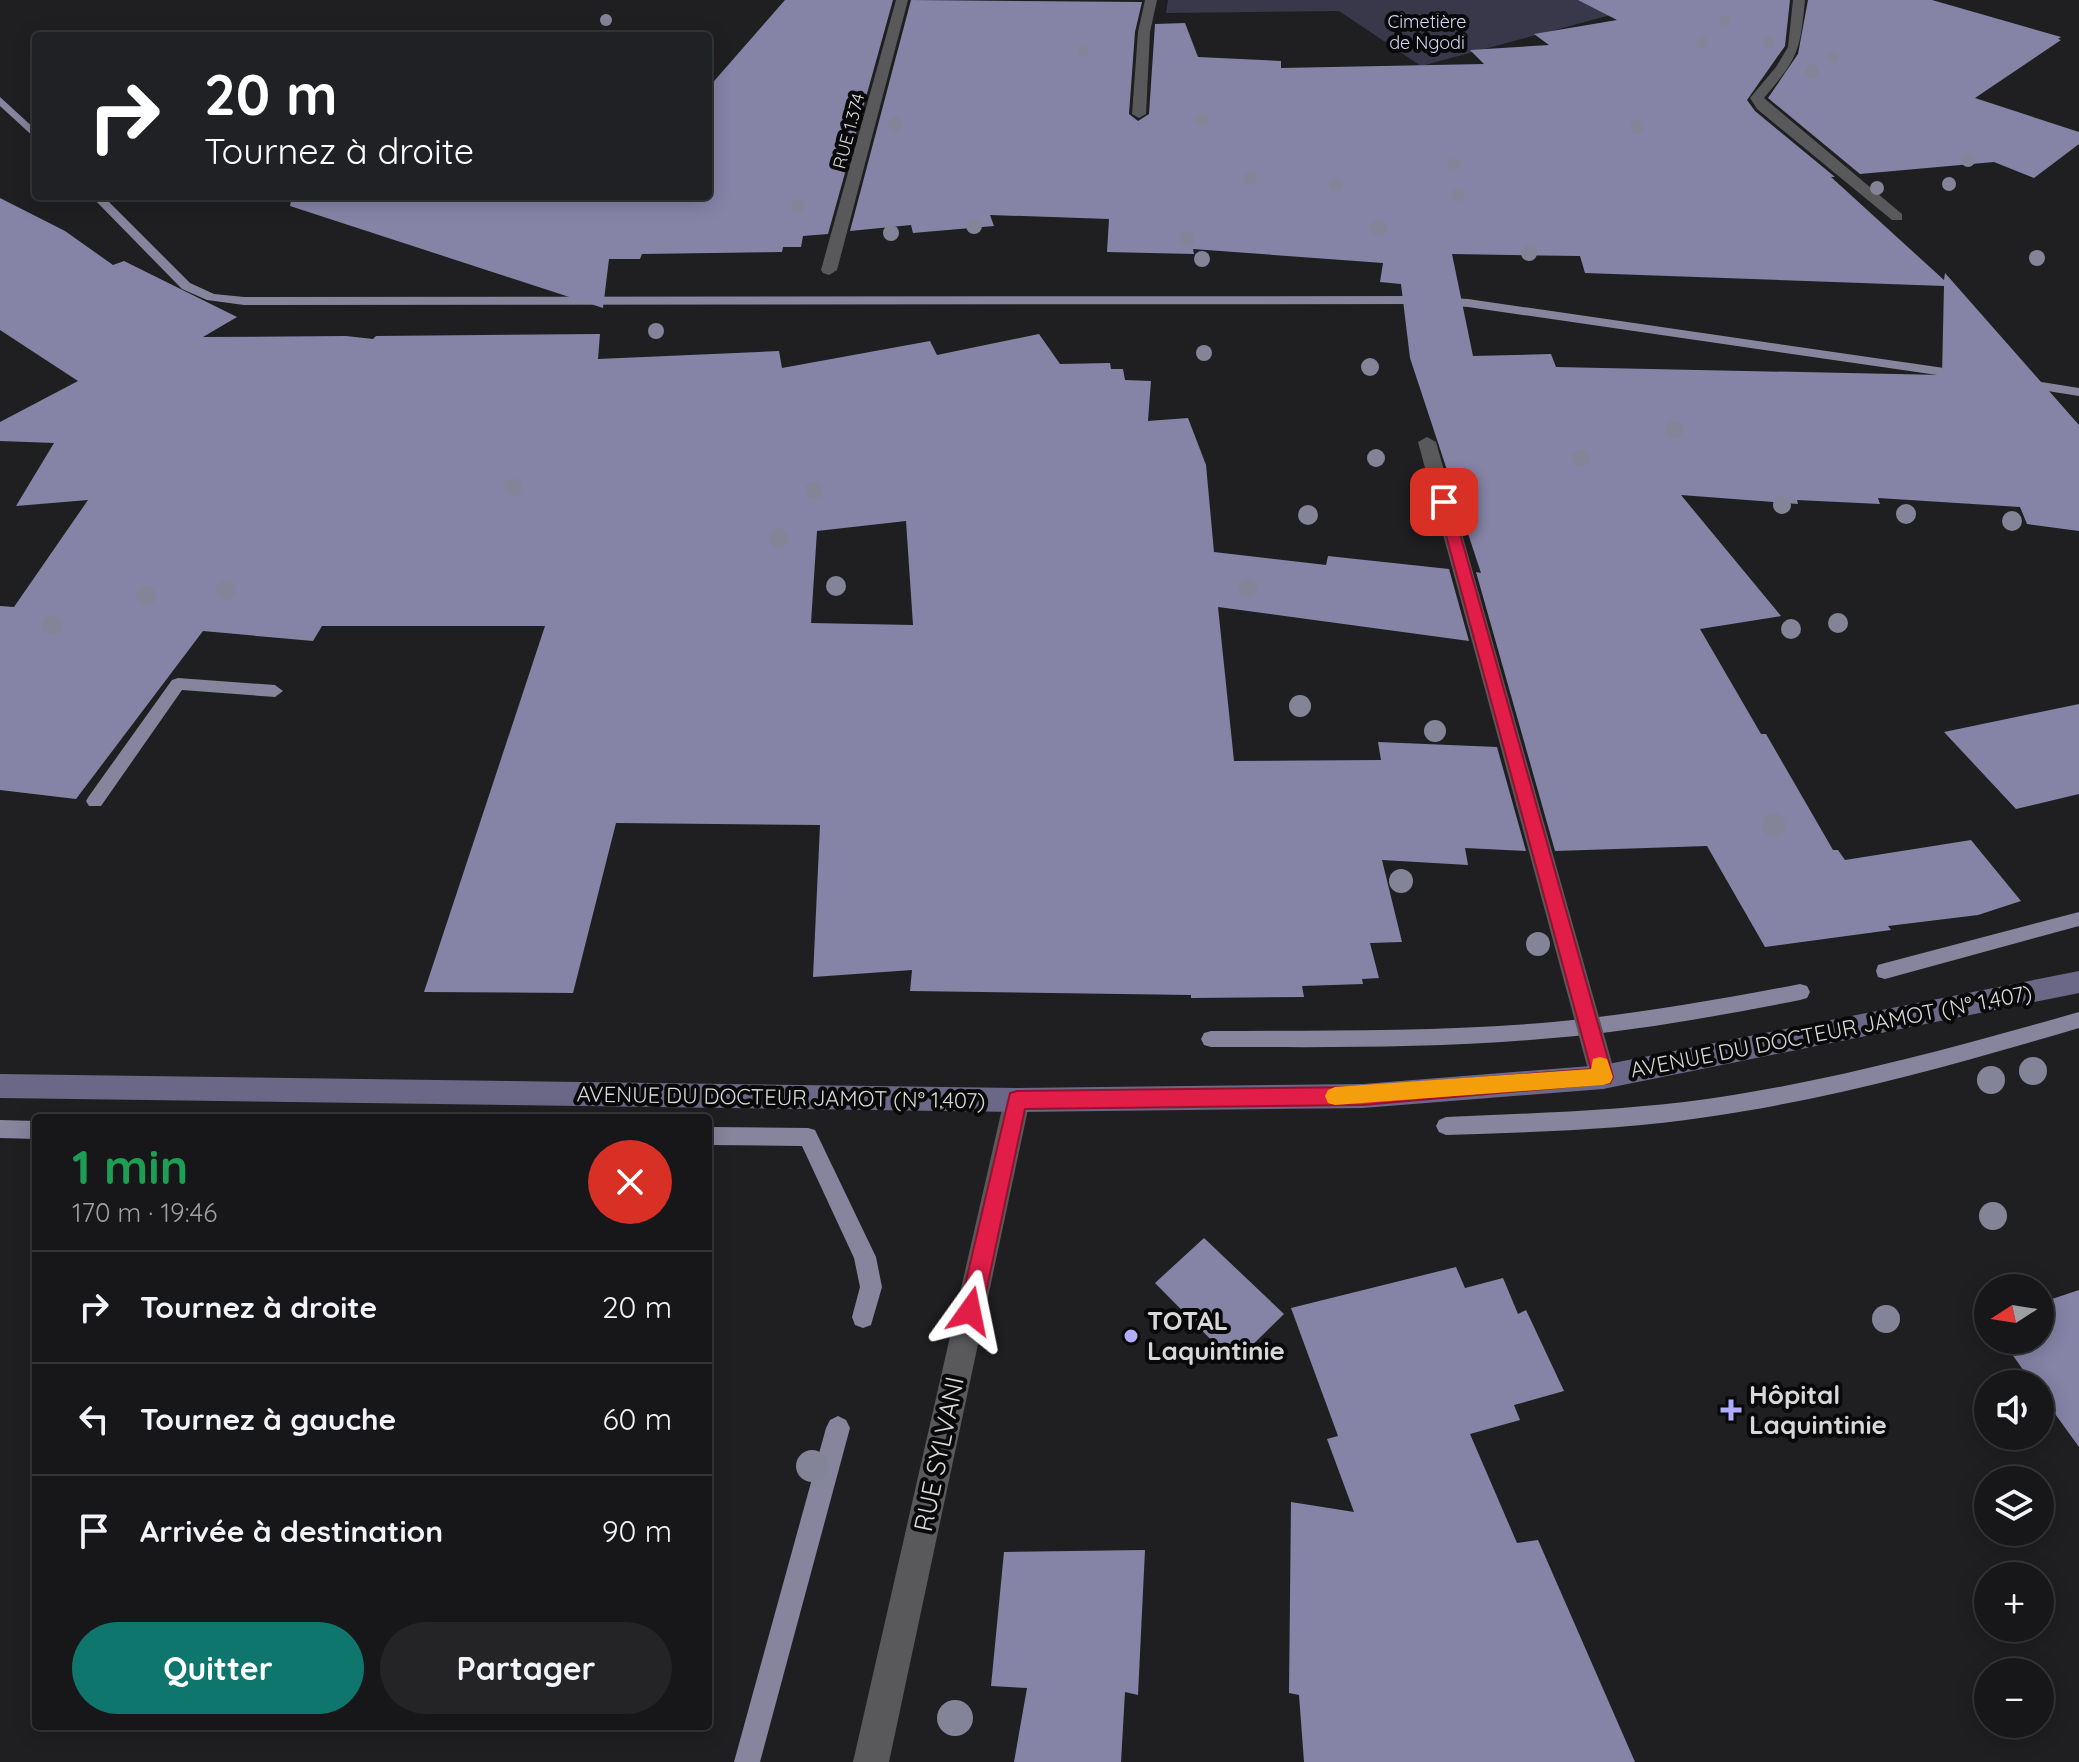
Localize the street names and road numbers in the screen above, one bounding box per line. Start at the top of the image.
street label: RUE 1.374 [827,91,870,171]
street label: AVENUE DU DOCTEUR JAMOT (N° 1.407) [1628,978,2034,1084]
street label: AVENUE DU DOCTEUR JAMOT (N° 1.407) [576,1079,986,1115]
street label: RUE SYLVANI [906,1373,971,1534]

